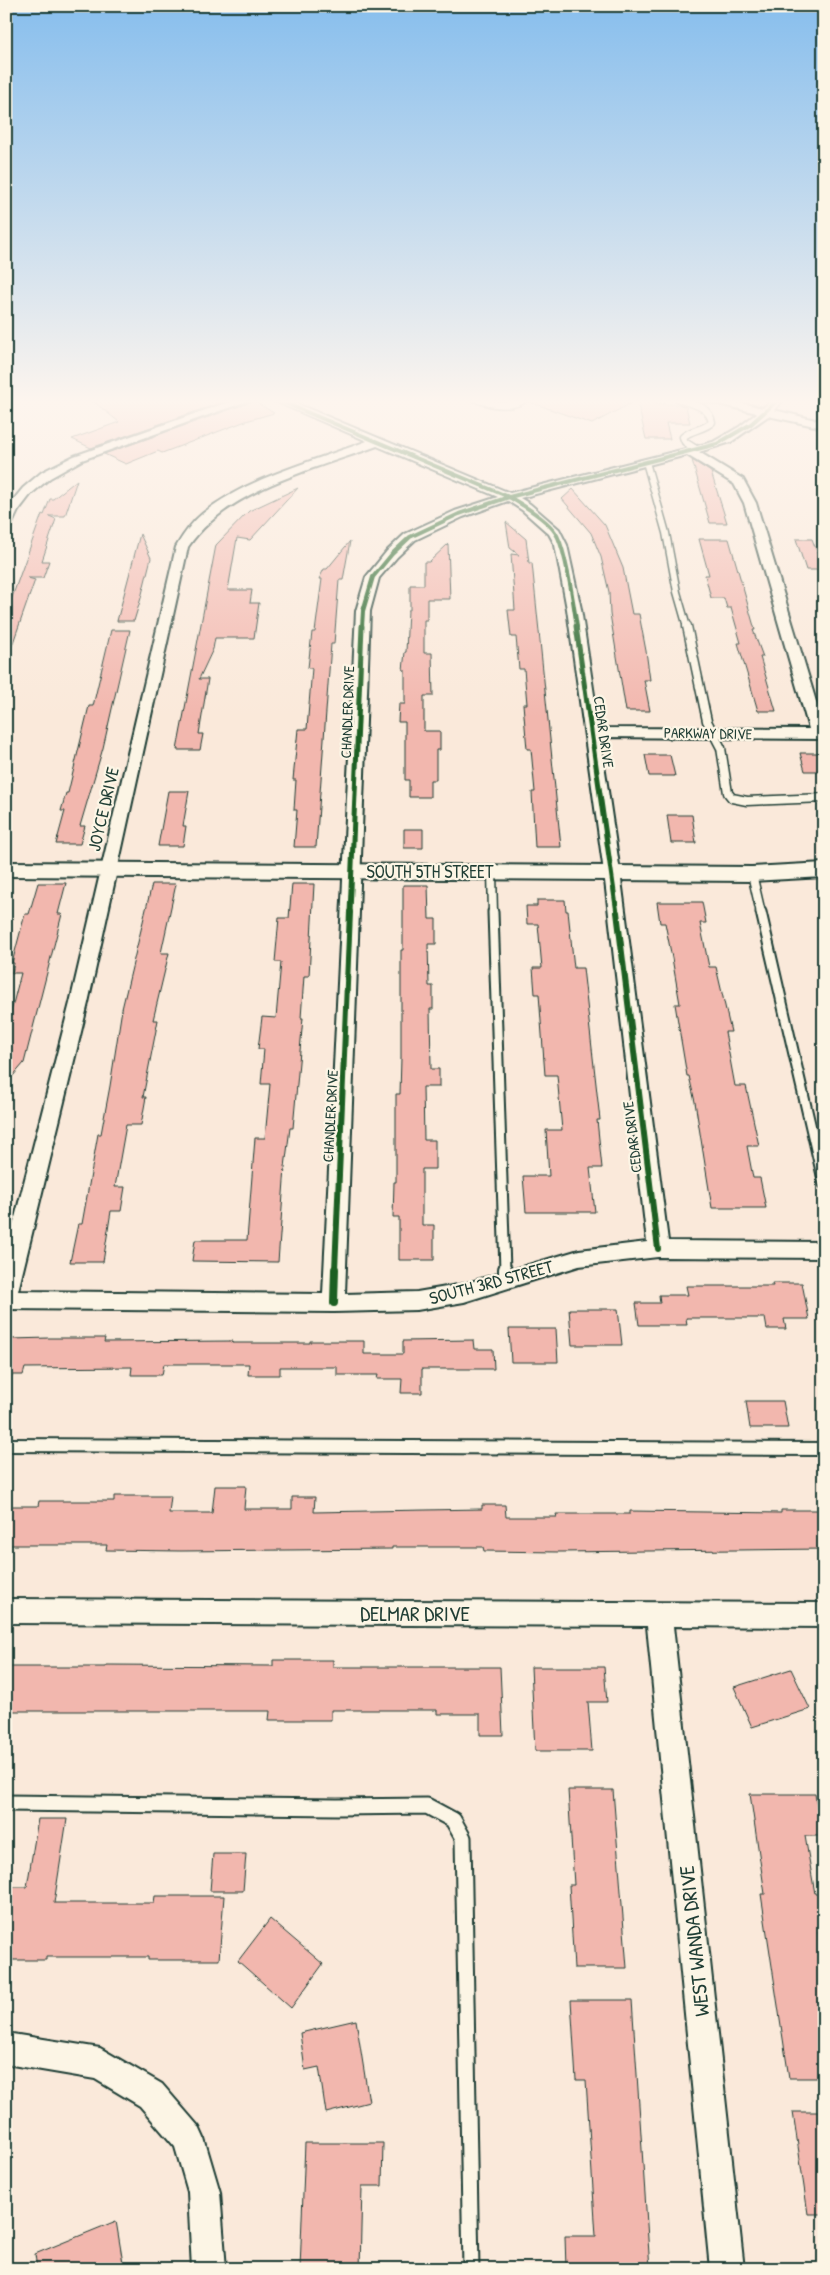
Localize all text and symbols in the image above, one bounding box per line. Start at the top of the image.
street label: CHANDLER DRIVE [335,665,359,759]
street label: CEDAR DRIVE [589,695,619,770]
street label: PARKWAY DRIVE [664,722,753,744]
street label: JOYCE DRIVE [81,764,125,854]
street label: SOUTH 5TH STREET [367,859,494,884]
street label: CHANDLER DRIVE [317,1069,343,1163]
street label: CEDAR DRIVE [617,1100,647,1174]
street label: SOUTH 3RD STREET [426,1253,556,1311]
street label: DELMAR DRIVE [360,1599,470,1628]
street label: WEST WANDA DRIVE [672,1864,716,2018]

